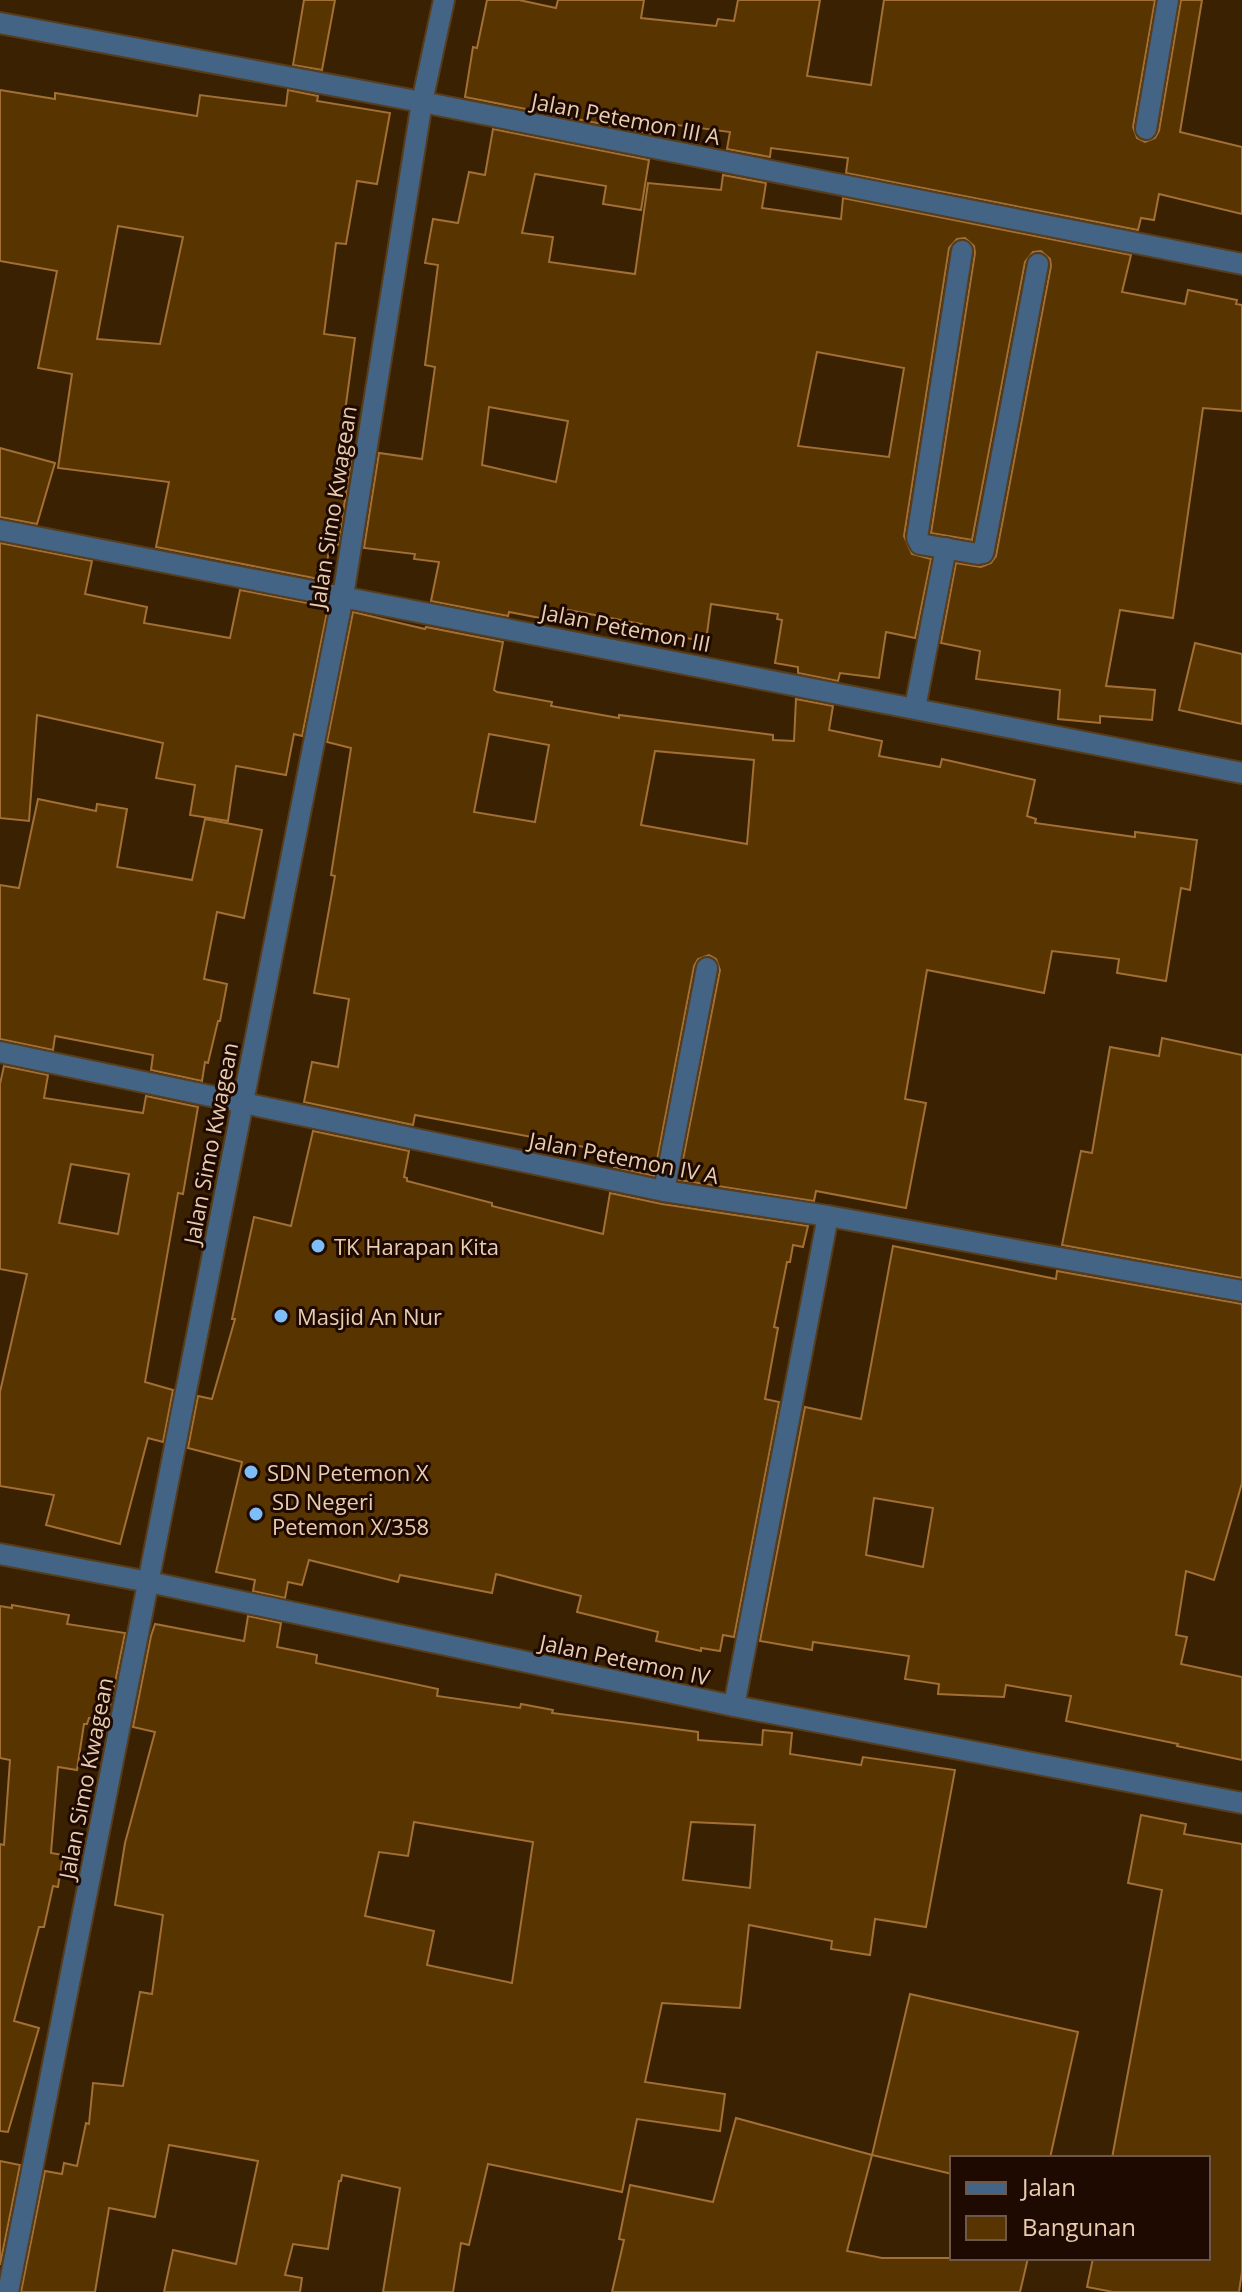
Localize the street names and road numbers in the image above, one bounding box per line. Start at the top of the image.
street label: Jalan Petemon III A [527,85,723,151]
street label: Jalan Simo Kwagean [301,404,363,612]
street label: Jalan Petemon III [537,595,713,658]
street label: Jalan Simo Kwagean [175,1040,244,1248]
street label: Jalan Petemon IV A [525,1124,721,1190]
street label: Jalan Petemon IV [535,1626,714,1692]
street label: Jalan Simo Kwagean [50,1675,119,1883]

